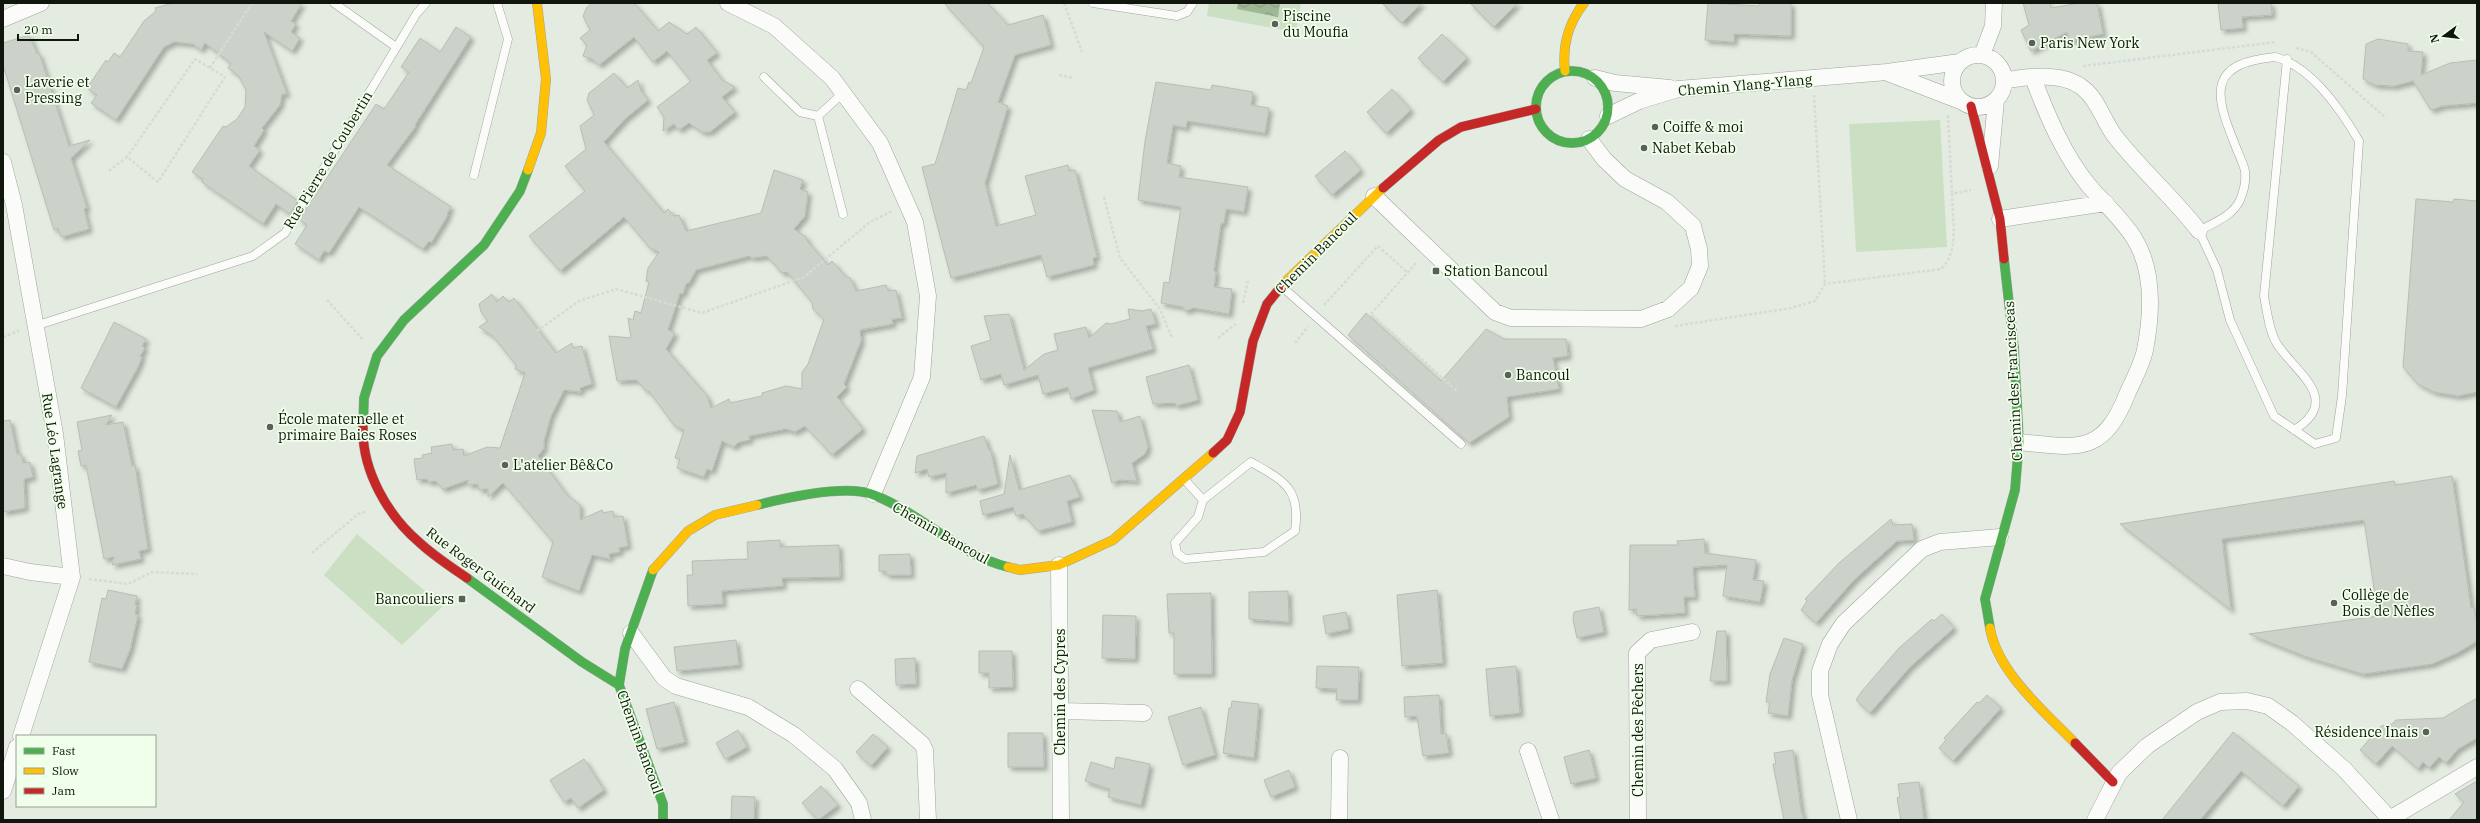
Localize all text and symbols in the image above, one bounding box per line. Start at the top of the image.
place label: Piscine du Moufia [1283,7,1349,41]
scale bar [18,16,78,42]
north arrow [2424,16,2464,56]
marker: Piscine du Moufia [1270,19,1280,29]
text: 20 m [24,22,53,37]
text: N [2426,32,2442,45]
place label: Paris New York [2040,34,2140,52]
marker: Paris New York [2027,38,2037,48]
street label: Chemin Ylang-Ylang [1677,70,1813,100]
place label: Laverie et Pressing [25,73,89,107]
marker: Laverie et Pressing [12,85,22,95]
street label: Rue Pierre de Coubertin [280,88,376,232]
place label: Coiffe & moi [1663,118,1743,136]
marker: Coiffe & moi [1650,122,1660,132]
place label: Nabet Kebab [1652,139,1736,157]
marker: Nabet Kebab [1639,143,1649,153]
street label: Chemin Bancoul [1271,208,1361,298]
place label: Station Bancoul [1444,262,1548,280]
marker: Station Bancoul [1431,266,1441,276]
street label: Chemin des Francisceas [2000,300,2026,461]
place label: Bancoul [1516,366,1570,384]
marker: Bancoul [1503,370,1513,380]
street label: Rue Léo Lagrange [38,392,72,510]
place label: École maternelle et primaire Baies Roses [278,409,417,444]
marker: École maternelle et primaire Baies Roses [265,422,275,432]
place label: L'atelier Bê&Co [513,456,613,474]
marker: L'atelier Bê&Co [500,460,510,470]
street label: Chemin Bancoul [889,498,993,568]
street label: Rue Roger Guichard [423,523,539,617]
place label: Collège de Bois de Nèfles [2342,586,2435,620]
place label: Bancouliers [375,590,454,608]
marker: Bancouliers [457,594,467,604]
marker: Collège de Bois de Nèfles [2329,598,2339,608]
street label: Chemin des Cypres [1051,628,1069,756]
street label: Chemin des Pêchers [1629,663,1647,797]
street label: Chemin Bancoul [613,688,667,796]
place label: Résidence Inais [2315,723,2418,741]
marker: Résidence Inais [2421,727,2431,737]
legend [16,735,156,807]
text: Fast [52,743,76,758]
text: Slow [52,763,79,778]
text: Jam [52,783,76,798]

